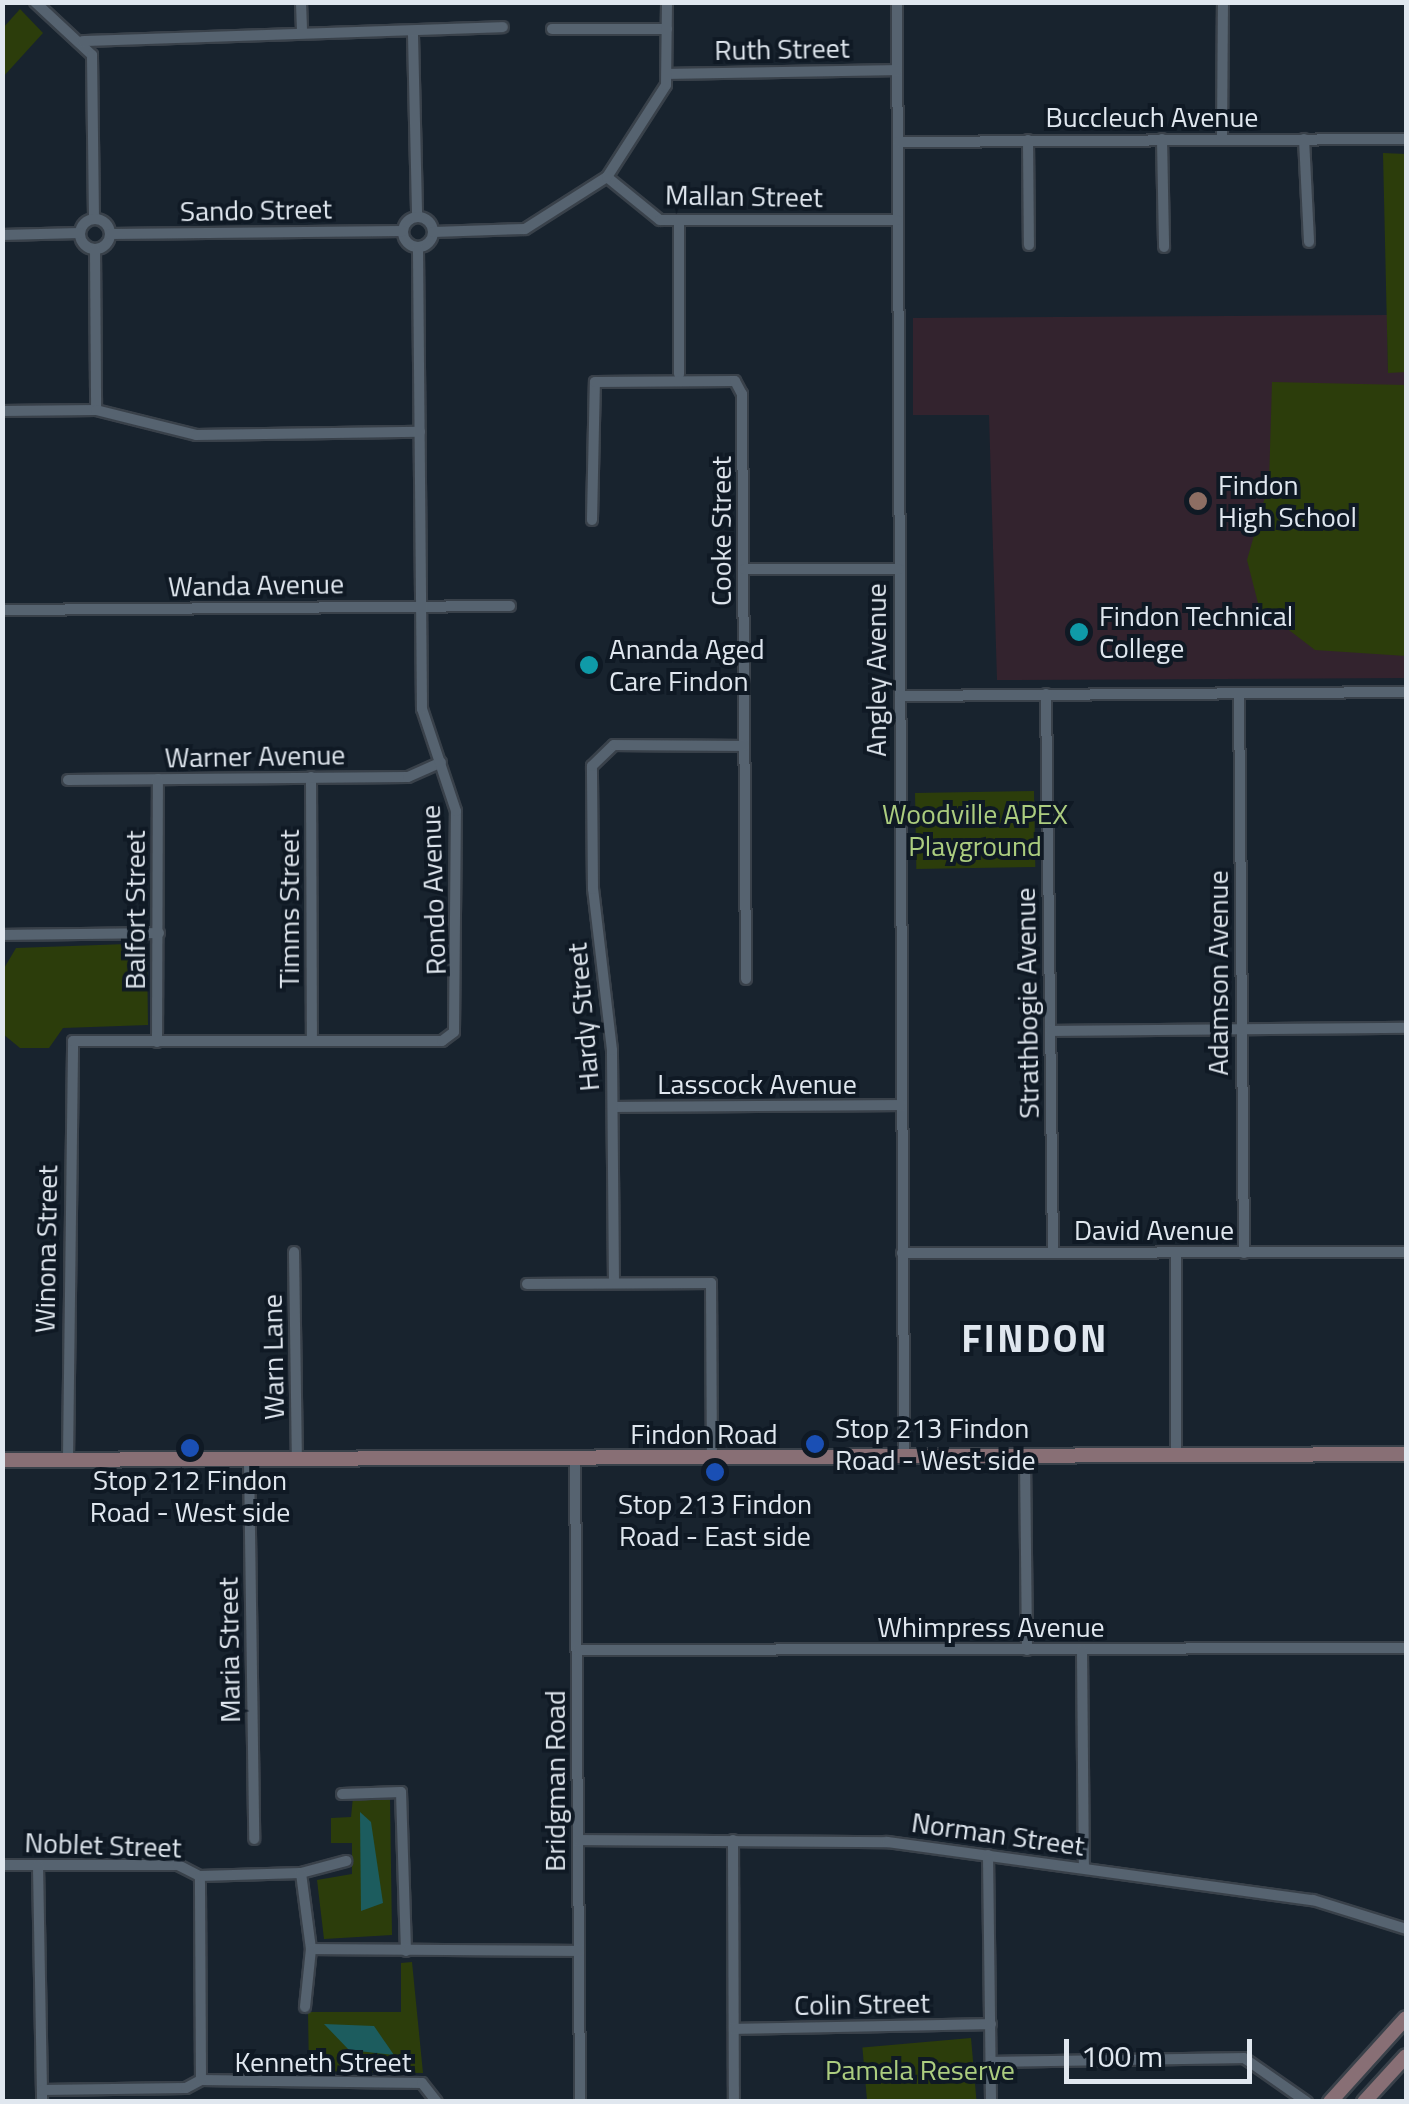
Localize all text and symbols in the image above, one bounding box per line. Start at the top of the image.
street label: Ruth Street [714,31,850,67]
street label: Buccleuch Avenue [1046,100,1258,134]
street label: Mallan Street [665,178,823,214]
street label: Sando Street [180,192,332,228]
street label: Cooke Street [704,456,738,606]
place label: Findon High School [1218,468,1357,534]
marker: Findon High School [1187,490,1209,512]
street label: Wanda Avenue [168,567,344,603]
street label: Angley Avenue [859,583,893,757]
place label: Findon Technical College [1099,599,1293,665]
marker: Findon Technical College [1068,621,1090,643]
place label: Ananda Aged Care Findon [609,632,765,698]
marker: Ananda Aged Care Findon [578,654,600,676]
street label: Warner Avenue [164,738,346,774]
park label: Woodville APEX Playground [882,797,1068,863]
street label: Rondo Avenue [413,804,453,976]
street label: Timms Street [272,829,306,989]
street label: Balfort Street [118,830,152,990]
street label: Adamson Avenue [1201,870,1235,1076]
street label: Strathbogie Avenue [1008,887,1046,1119]
street label: Hardy Street [560,941,606,1093]
street label: Lasscock Avenue [657,1067,857,1101]
street label: Winona Street [28,1165,64,1333]
street label: David Avenue [1074,1213,1234,1247]
street label: Warn Lane [255,1294,291,1420]
district label: FINDON [961,1316,1109,1362]
place label: Stop 213 Findon Road - West side [835,1411,1036,1477]
street label: Findon Road [630,1417,778,1451]
marker: Stop 213 Findon Road - West side [804,1433,826,1455]
marker: Stop 212 Findon Road - West side [179,1437,201,1459]
marker: Stop 213 Findon Road - East side [704,1461,726,1483]
place label: Stop 212 Findon Road - West side [90,1463,290,1529]
place label: Stop 213 Findon Road - East side [618,1487,812,1553]
street label: Maria Street [211,1577,247,1723]
street label: Whimpress Avenue [877,1610,1105,1644]
street label: Bridgman Road [538,1690,572,1872]
street label: Norman Street [909,1805,1087,1863]
street label: Noblet Street [24,1825,182,1865]
street label: Colin Street [794,1986,930,2022]
scale bar [1069,2019,1256,2081]
text: 100 m [1081,2033,1163,2079]
street label: Kenneth Street [235,2045,411,2079]
park label: Pamela Reserve [825,2053,1015,2087]

